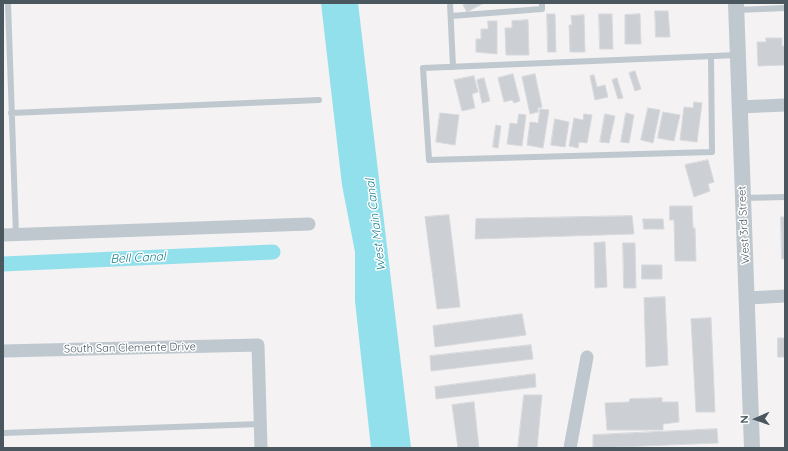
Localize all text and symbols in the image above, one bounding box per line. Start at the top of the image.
water label: West Main Canal [363,178,389,272]
street label: West 3rd Street [735,186,753,264]
water label: Bell Canal [110,249,166,267]
street label: South San Clemente Drive [64,340,196,356]
north arrow [736,399,776,439]
text: N [737,415,751,424]

